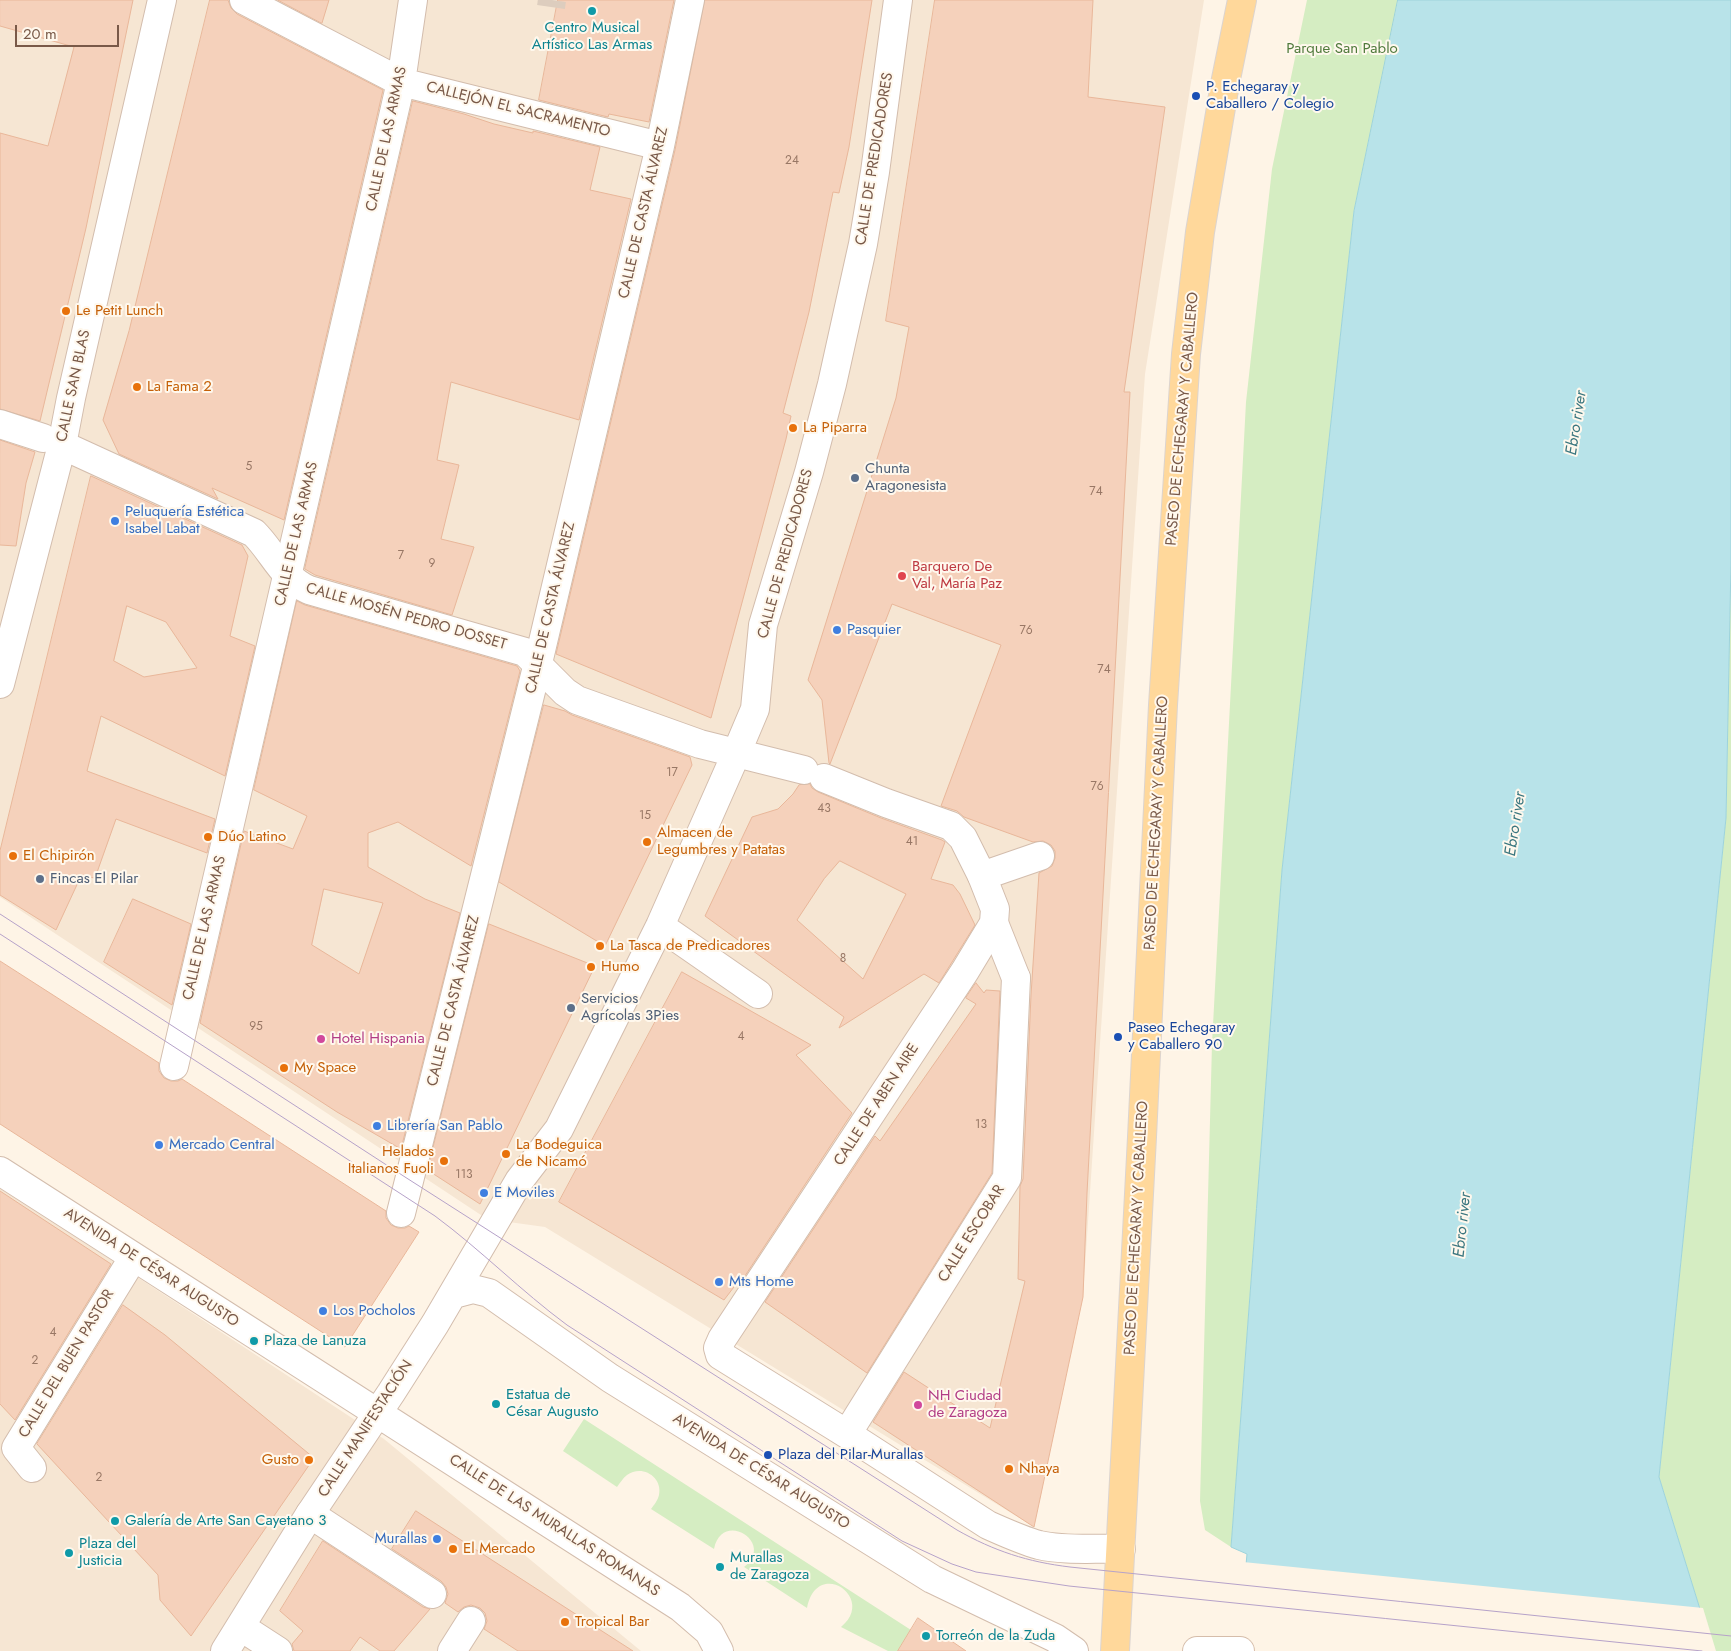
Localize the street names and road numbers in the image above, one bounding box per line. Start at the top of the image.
street label: CALLE DE LAS ARMAS [363,65,411,213]
street label: CALLE DE PREDICADORES [852,71,898,247]
street label: CALLEJÓN EL SACRAMENTO [424,78,612,142]
street label: CALLE DE CASTA ÁLVAREZ [615,125,673,301]
street label: PASEO DE ECHEGARAY Y CABALLERO [1163,291,1203,547]
street label: CALLE SAN BLAS [53,328,95,444]
street label: CALLE DE LAS ARMAS [272,460,322,608]
street label: CALLE DE PREDICADORES [755,467,817,641]
street label: CALLE DE CASTA ÁLVAREZ [522,520,580,696]
street label: CALLE MOSÉN PEDRO DOSSET [304,580,508,654]
street label: PASEO DE ECHEGARAY Y CABALLERO [1141,695,1173,951]
street label: CALLE DE LAS ARMAS [180,854,230,1002]
street label: CALLE DE CASTA ÁLVAREZ [424,914,484,1088]
street label: CALLE DE ABEN AIRE [831,1041,923,1169]
street label: PASEO DE ECHEGARAY Y CABALLERO [1121,1100,1153,1356]
street label: CALLE ESCOBAR [935,1182,1009,1286]
street label: AVENIDA DE CÉSAR AUGUSTO [60,1205,242,1331]
street label: CALLE DEL BUEN PASTOR [16,1287,118,1441]
street label: CALLE MANIFESTACIÓN [315,1357,417,1501]
street label: AVENIDA DE CÉSAR AUGUSTO [669,1410,853,1534]
street label: CALLE DE LAS MURALLAS ROMANAS [445,1451,663,1601]

